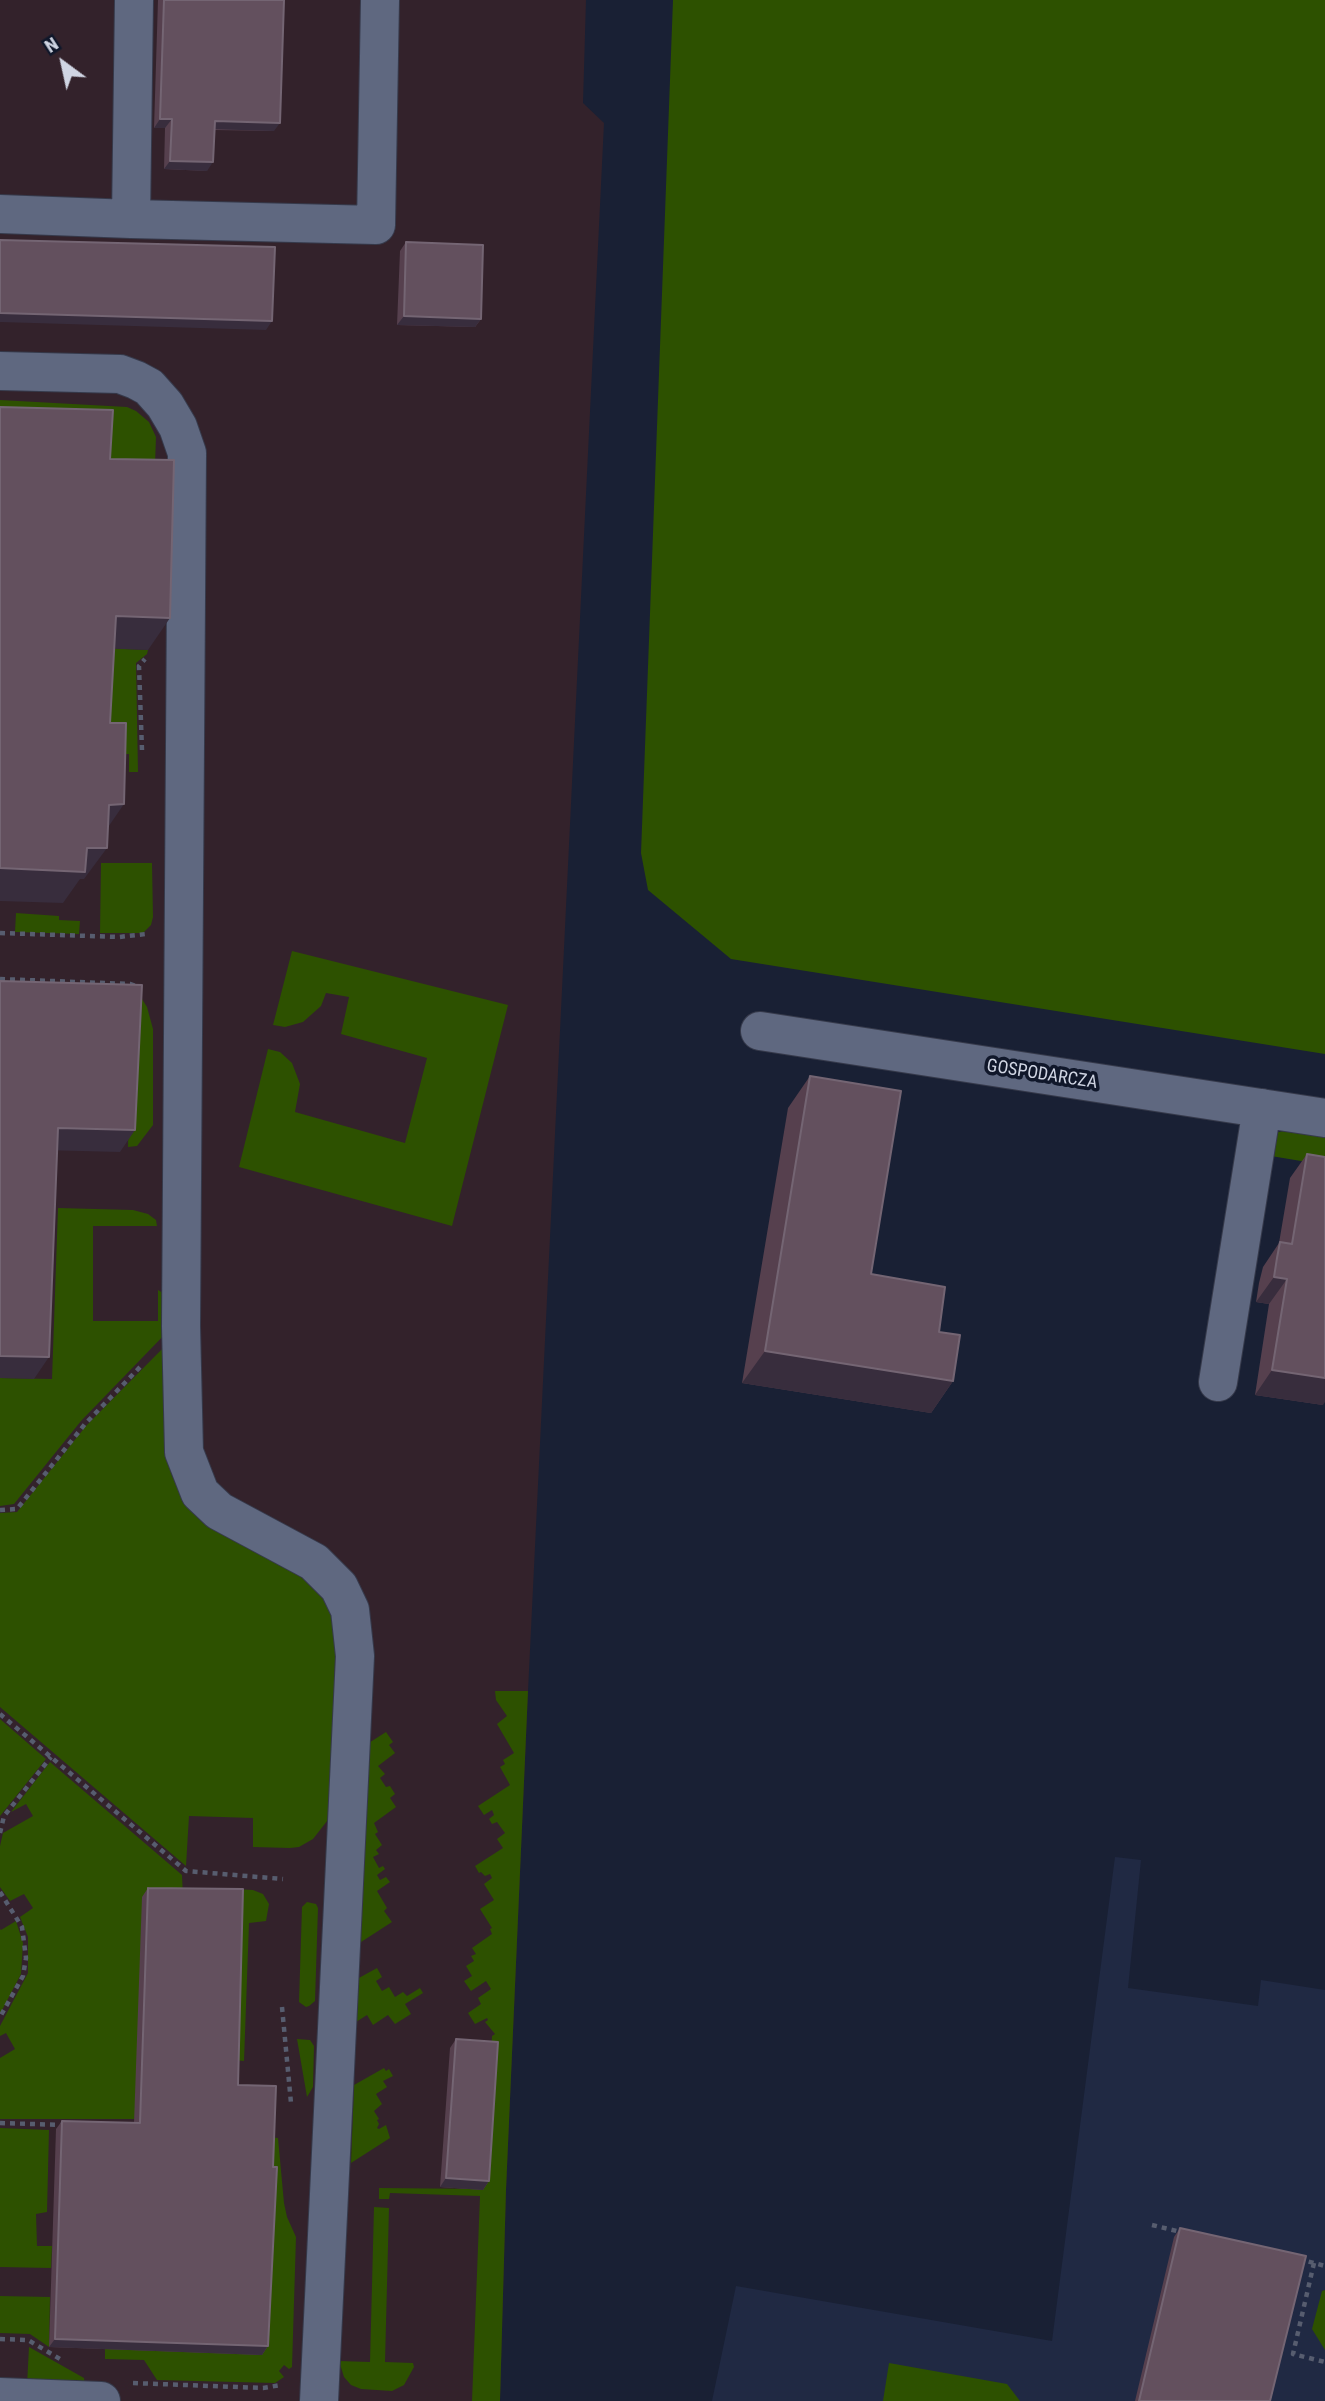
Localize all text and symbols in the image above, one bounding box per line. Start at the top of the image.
north arrow [28,28,98,98]
text: N [40,32,62,58]
street label: GOSPODARCZA [985,1056,1099,1094]

